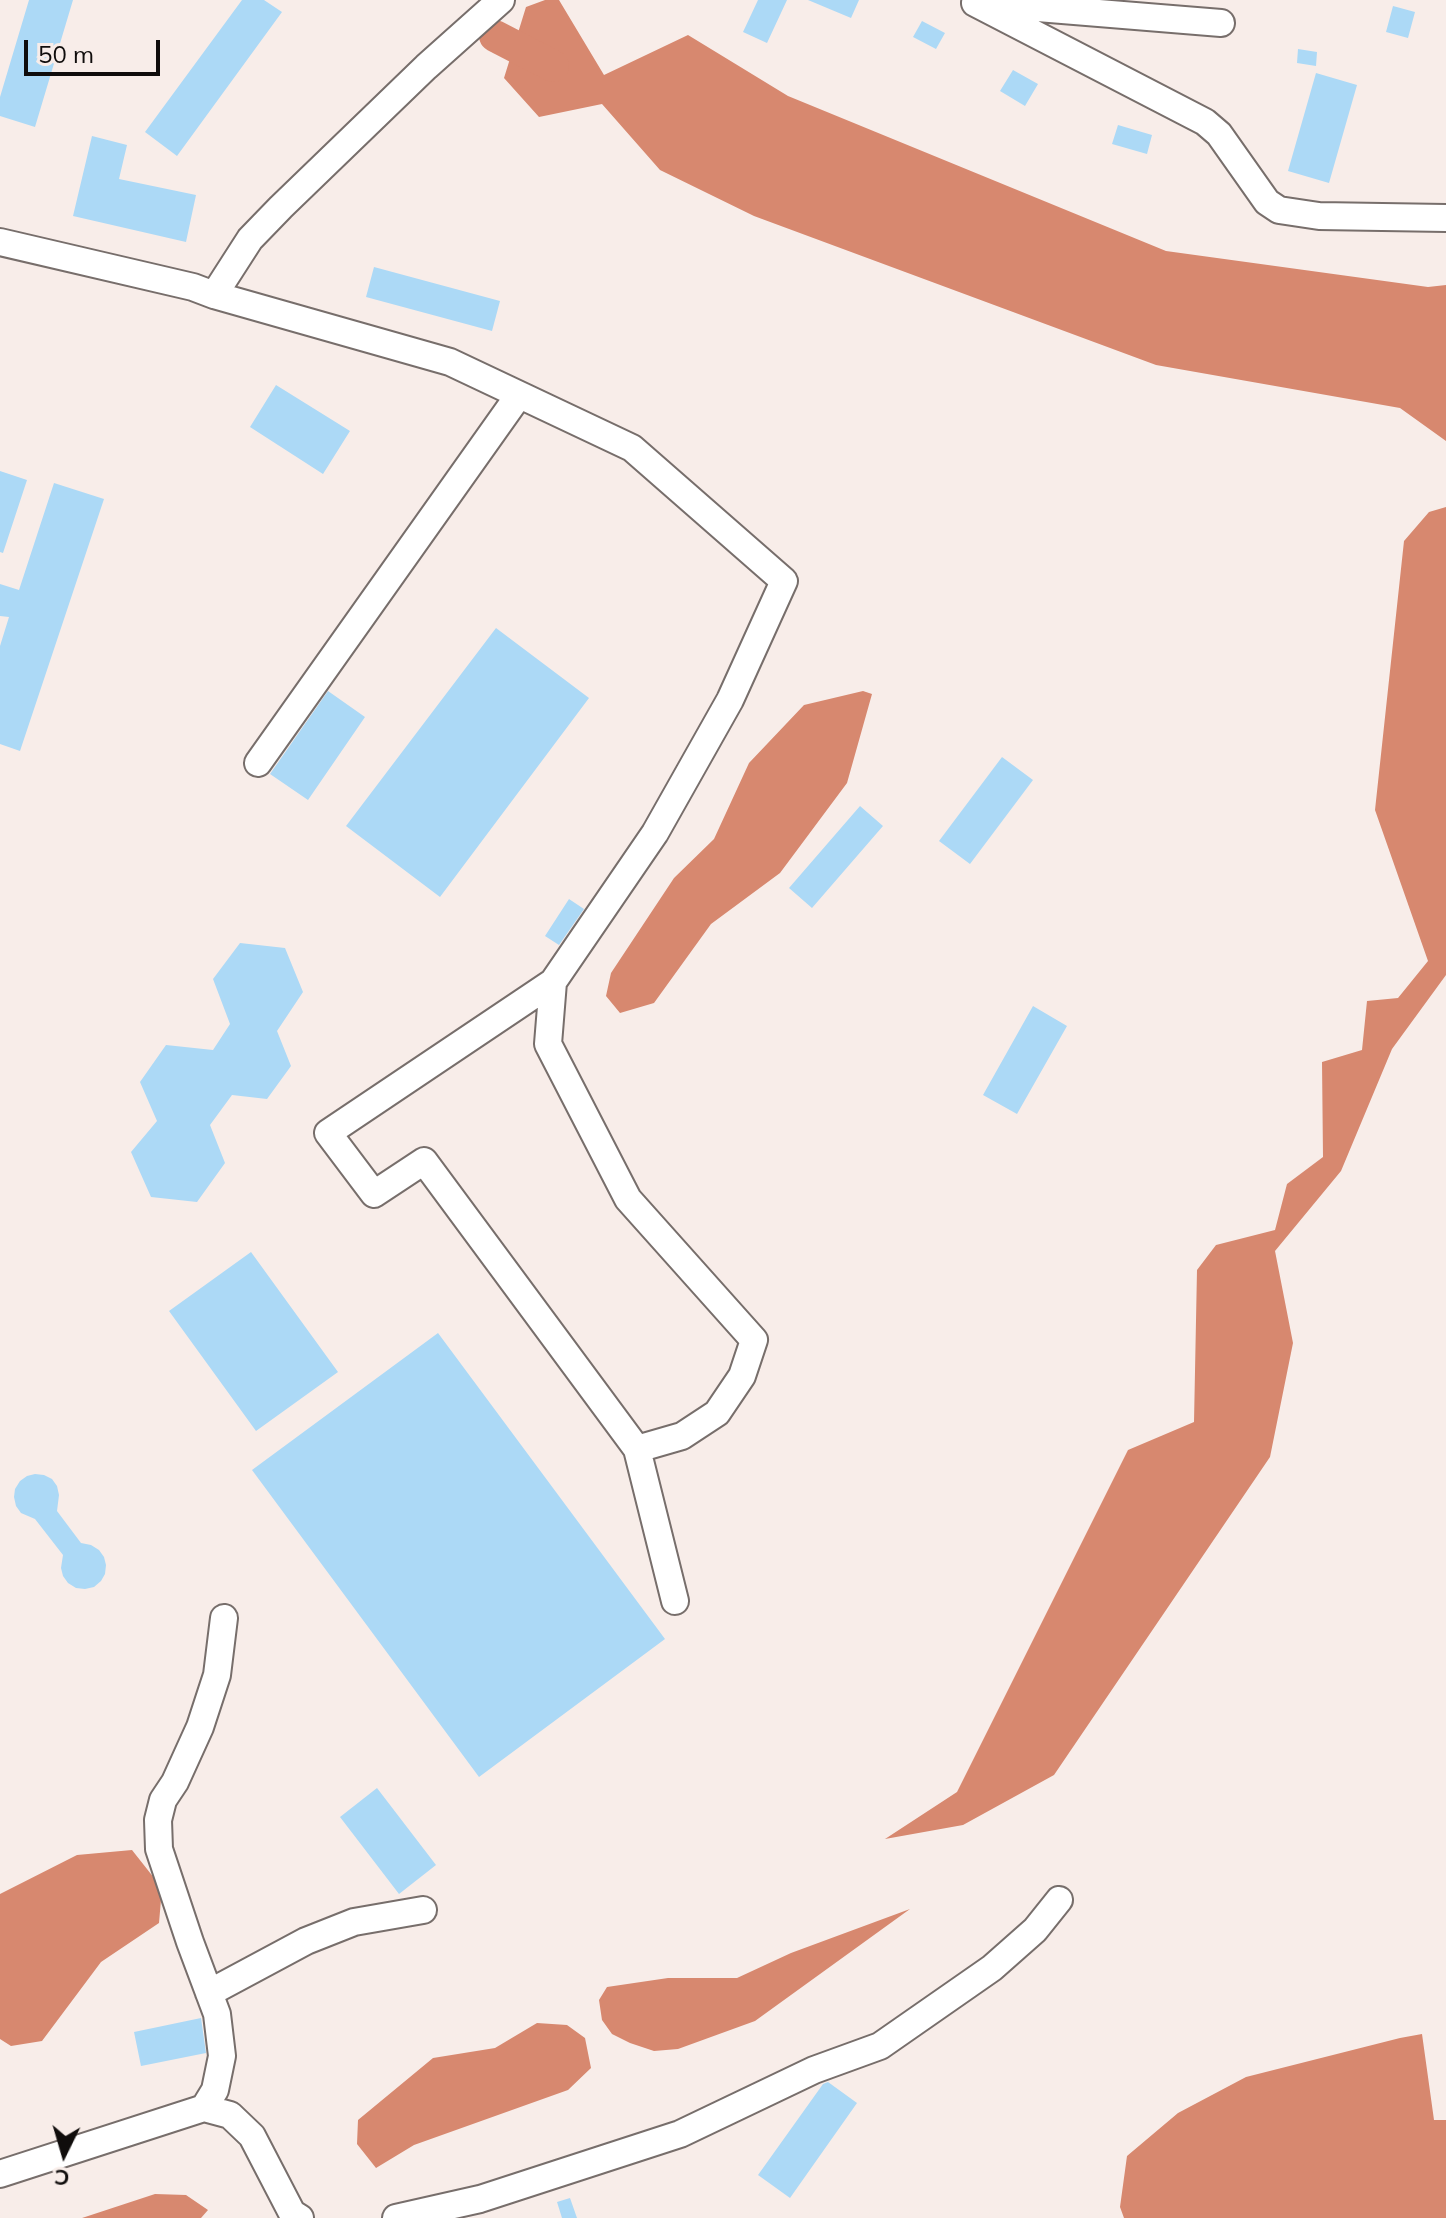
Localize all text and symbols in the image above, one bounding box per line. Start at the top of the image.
scale bar [28,24,164,74]
text: 50 m [38,39,94,69]
north arrow [24,2114,104,2194]
text: С [53,2163,71,2193]

